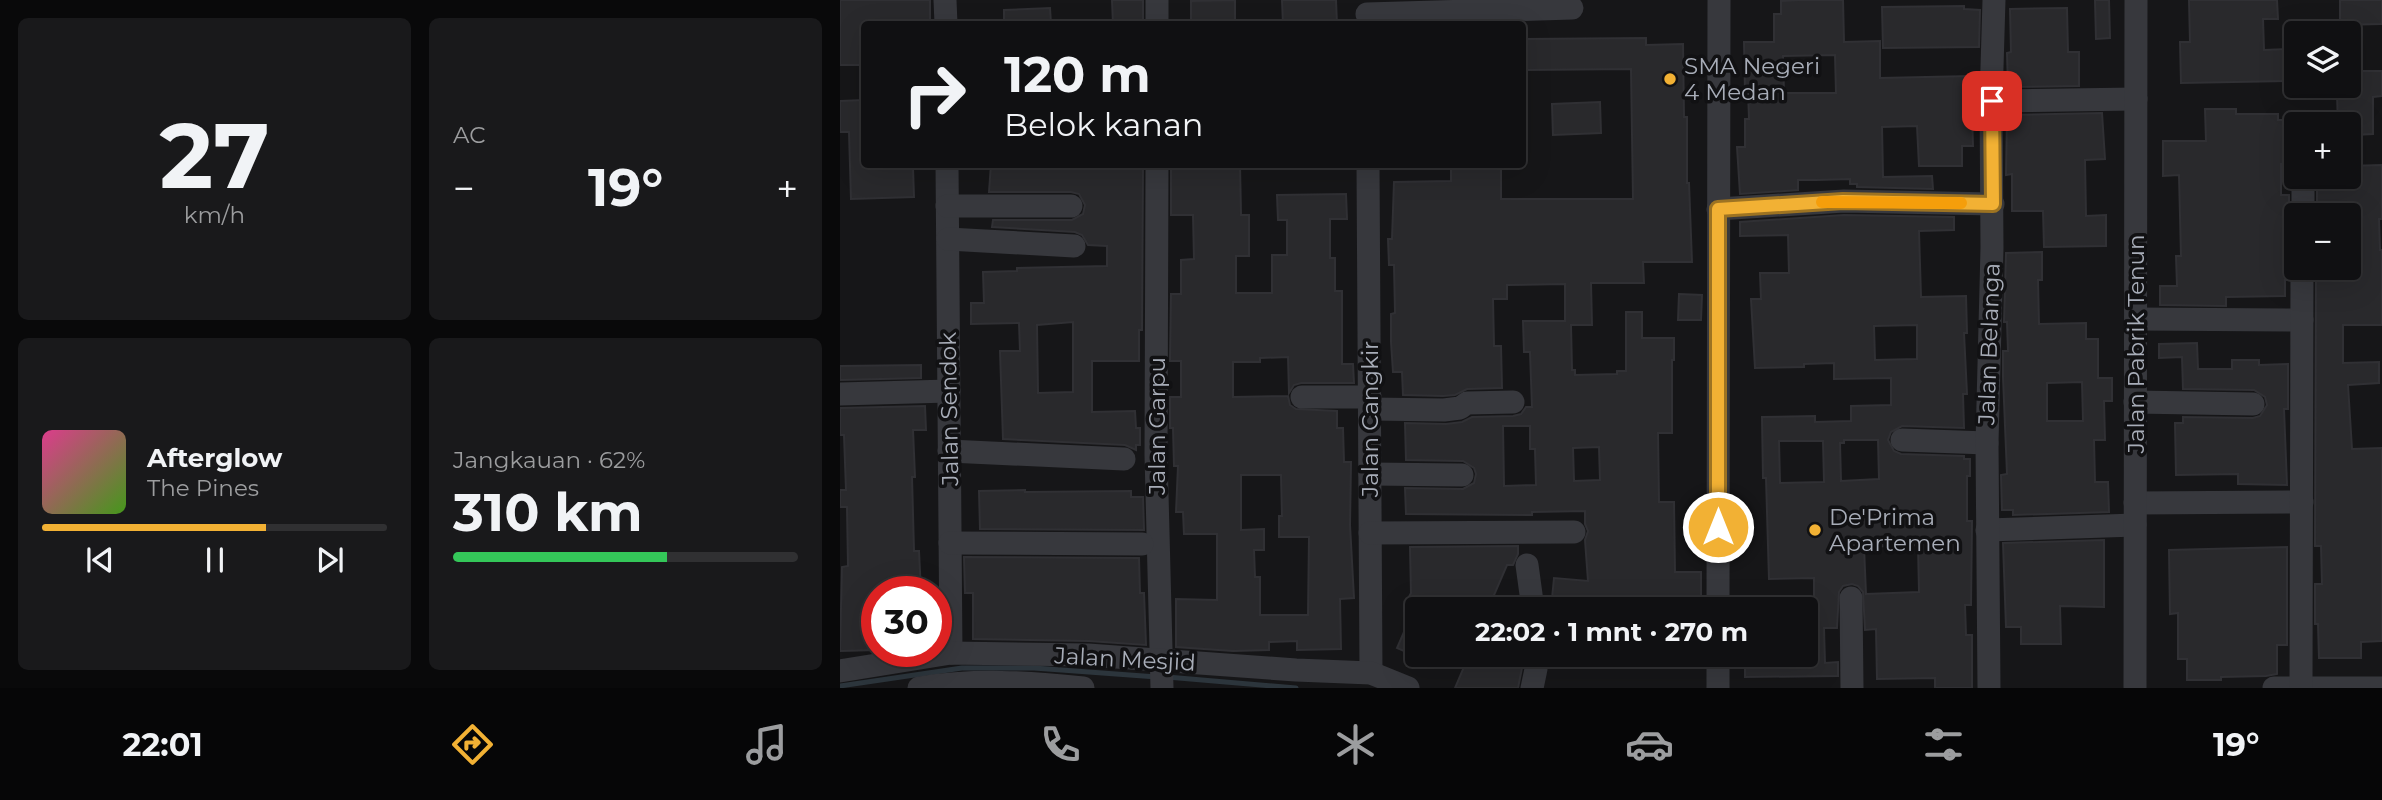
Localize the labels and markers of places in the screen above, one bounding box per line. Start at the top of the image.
place label: SMA Negeri 4 Medan [1684,52,1820,106]
marker: SMA Negeri 4 Medan [1662,71,1678,87]
pin [1962,71,2022,131]
place label: De'Prima Apartemen [1829,503,1961,557]
marker: De'Prima Apartemen [1807,522,1823,538]

